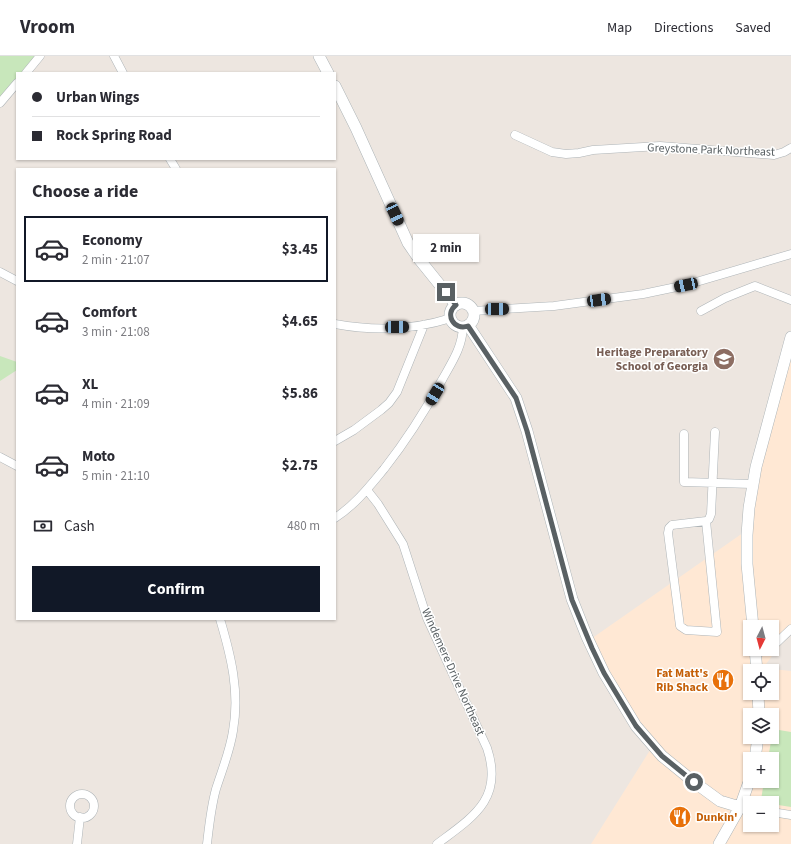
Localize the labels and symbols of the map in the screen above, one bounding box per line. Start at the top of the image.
street label: Greystone Park Northeast [647,139,775,161]
car [384,201,406,227]
callout: 2 min [413,234,479,262]
car [673,277,699,293]
route end [437,283,455,301]
car [586,292,612,308]
car [485,303,509,315]
car [385,321,409,333]
place label: Heritage Preparatory School of Georgia [596,344,709,375]
school or university icon: Heritage Preparatory School of Georgia [711,346,737,372]
car [424,381,446,407]
street label: Windemere Drive Northeast [417,606,489,738]
north arrow [743,620,779,656]
place label: Fat Matt's Rib Shack [656,665,708,696]
restaurant icon: Fat Matt's Rib Shack [710,667,736,693]
route start [685,773,703,791]
restaurant icon: Dunkin' [667,804,693,830]
place label: Dunkin' [696,809,738,826]

